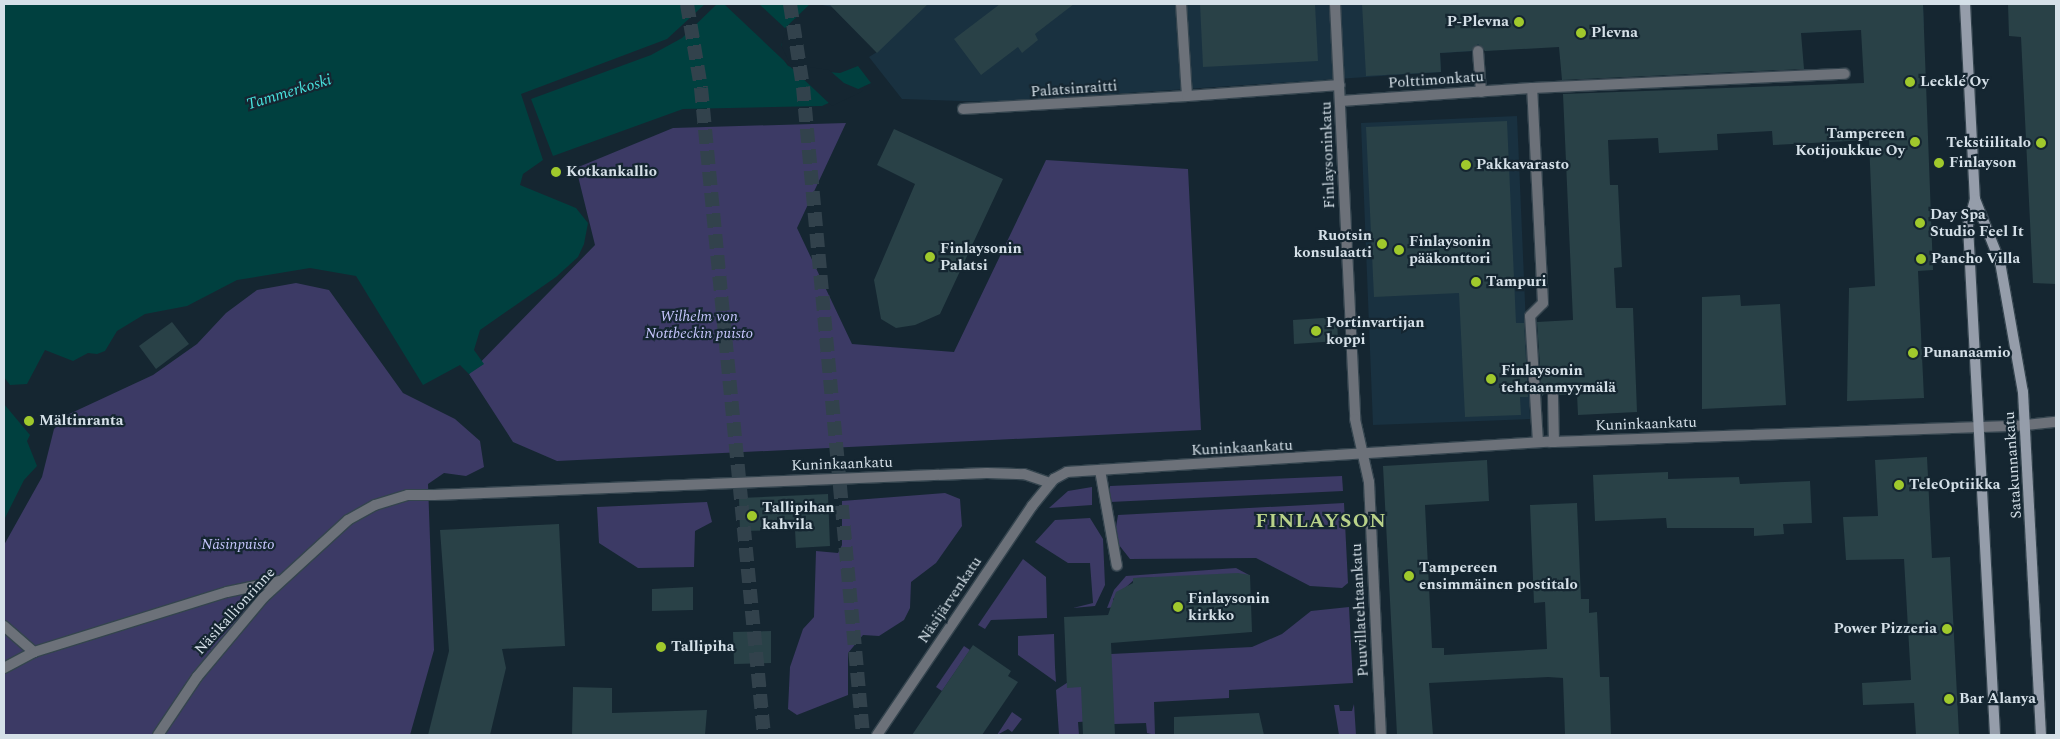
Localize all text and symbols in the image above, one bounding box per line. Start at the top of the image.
place label: P-Plevna [1447,13,1509,31]
marker: P-Plevna [1513,16,1525,28]
place label: Plevna [1591,24,1638,42]
marker: Plevna [1575,27,1587,39]
street label: Polttimonkatu [1387,68,1485,92]
water label: Tammerkoski [244,70,334,114]
place label: Lecklé Oy [1920,73,1989,91]
marker: Lecklé Oy [1904,76,1916,88]
street label: Palatsinraitti [1030,77,1118,101]
street label: Finlaysoninkatu [1317,101,1339,209]
place label: Tampereen Kotijoukkue Oy [1795,124,1905,159]
place label: Tekstiilitalo [1946,134,2031,152]
marker: Tampereen Kotijoukkue Oy [1909,136,1921,148]
marker: Tekstiilitalo [2035,137,2047,149]
place label: Finlayson [1949,154,2016,172]
place label: Pakkavarasto [1476,156,1569,174]
marker: Finlayson [1933,157,1945,169]
marker: Pakkavarasto [1460,159,1472,171]
place label: Kotkankallio [566,163,657,181]
marker: Kotkankallio [550,166,562,178]
place label: Day Spa Studio Feel It [1930,205,2024,240]
marker: Day Spa Studio Feel It [1914,217,1926,229]
place label: Ruotsin konsulaatti [1293,226,1372,261]
place label: Finlaysonin pääkonttori [1409,232,1491,267]
marker: Ruotsin konsulaatti [1376,238,1388,250]
place label: Finlaysonin Palatsi [940,239,1022,274]
marker: Finlaysonin pääkonttori [1393,244,1405,256]
place label: Pancho Villa [1931,250,2020,268]
marker: Finlaysonin Palatsi [924,251,936,263]
marker: Pancho Villa [1915,253,1927,265]
place label: Tampuri [1486,273,1546,291]
marker: Tampuri [1470,276,1482,288]
park label: Wilhelm von Nottbeckin puisto [645,307,753,342]
place label: Portinvartijan koppi [1326,313,1425,348]
marker: Portinvartijan koppi [1310,325,1322,337]
place label: Punanaamio [1923,344,2010,362]
marker: Punanaamio [1907,347,1919,359]
place label: Finlaysonin tehtaanmyymälä [1501,361,1616,396]
marker: Finlaysonin tehtaanmyymälä [1485,373,1497,385]
street label: Satakunnankatu [2000,411,2026,519]
place label: Mältinranta [39,412,124,430]
street label: Kuninkaankatu [1595,413,1697,435]
marker: Mältinranta [23,415,35,427]
street label: Kuninkaankatu [1191,436,1293,460]
street label: Kuninkaankatu [791,453,893,475]
place label: TeleOptiikka [1909,476,2001,494]
marker: TeleOptiikka [1893,479,1905,491]
place label: Tallipihan kahvila [762,498,835,533]
district label: FINLAYSON [1254,509,1388,533]
marker: Tallipihan kahvila [746,510,758,522]
park label: Näsinpuisto [201,536,275,554]
street label: Puuvillatehtaankatu [1348,543,1372,677]
street label: Näsijärvenkatu [914,553,986,647]
place label: Tampereen ensimmäinen postitalo [1419,558,1578,593]
street label: Näsikallionrinne [191,564,279,658]
marker: Tampereen ensimmäinen postitalo [1403,570,1415,582]
place label: Finlaysonin kirkko [1188,589,1270,624]
marker: Finlaysonin kirkko [1172,601,1184,613]
place label: Power Pizzeria [1834,620,1937,638]
marker: Power Pizzeria [1941,623,1953,635]
place label: Tallipiha [671,638,734,656]
marker: Tallipiha [655,641,667,653]
place label: Bar Alanya [1959,690,2036,708]
marker: Bar Alanya [1943,693,1955,705]

